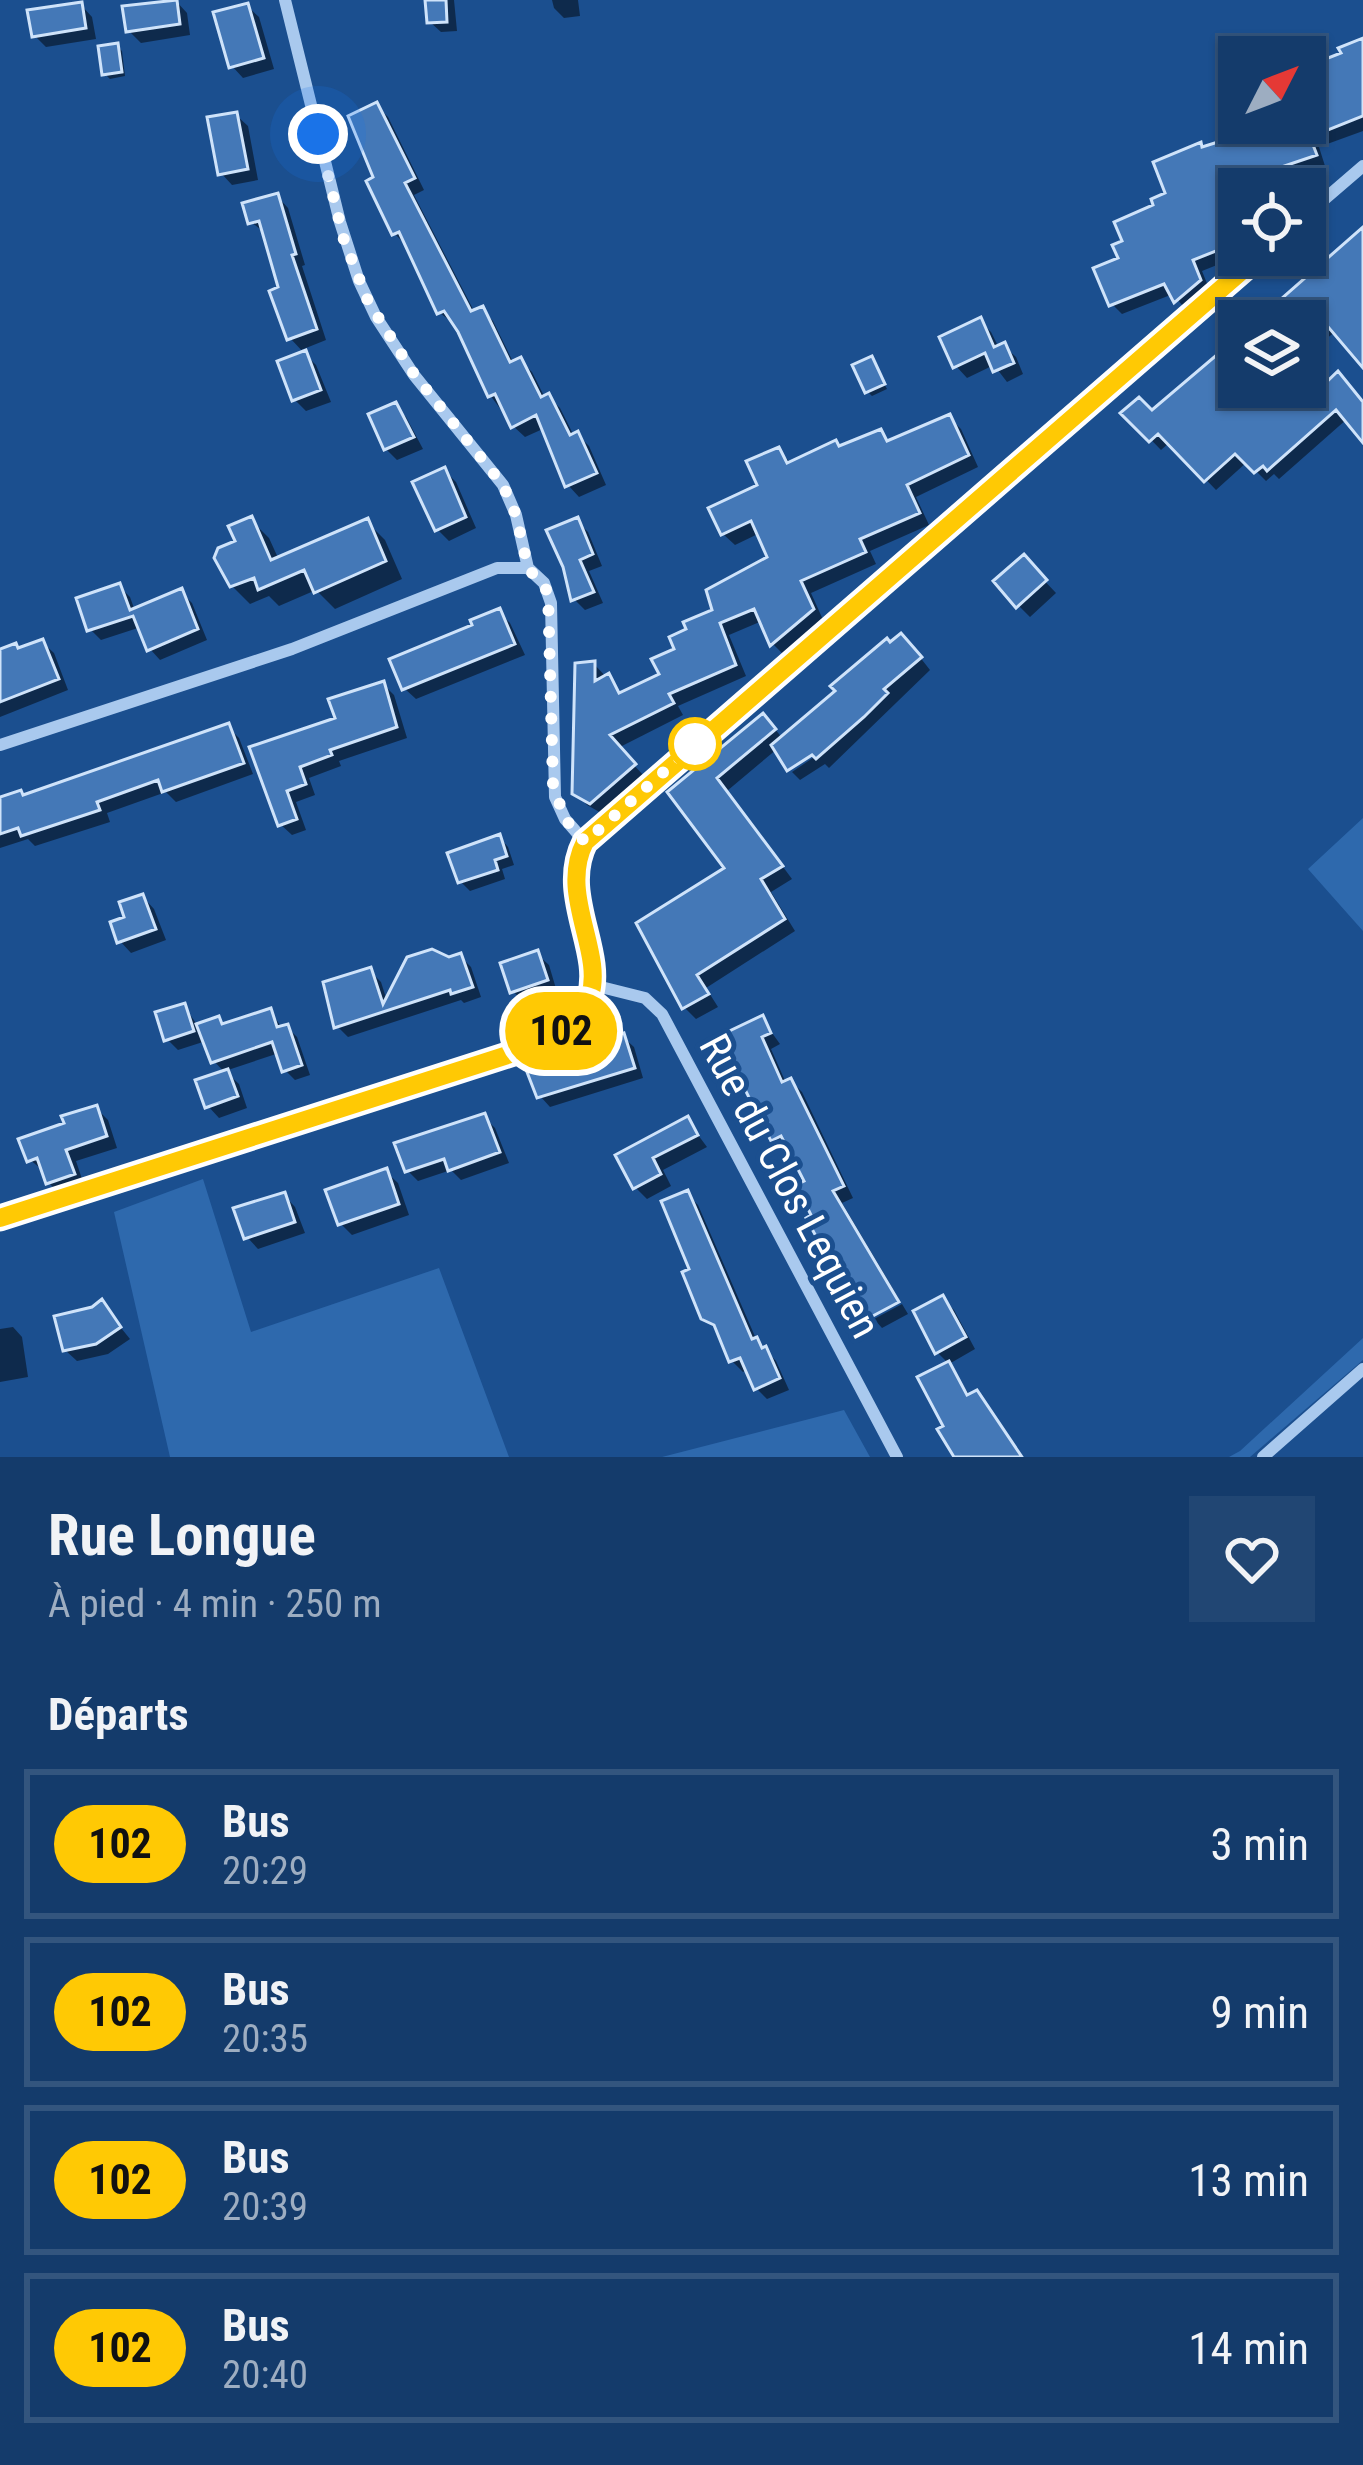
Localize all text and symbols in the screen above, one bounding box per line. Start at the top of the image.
north arrow [1218,36,1326,144]
map controls [1218,36,1326,408]
your location [288,104,348,164]
button: locate [1218,168,1326,276]
button: layers [1218,300,1326,408]
unlabelled marker [670,719,720,769]
line badge: 102 [492,992,630,1070]
text: 102 [529,1006,593,1055]
street label: Rue du Clos Lequien [689,1026,891,1346]
button: heart [1189,1496,1315,1622]
text: Rue Longue [48,1502,316,1569]
text: À pied · 4 min · 250 m [48,1581,382,1627]
text: Départs [48,1688,189,1741]
text: Bus [222,1795,290,1848]
text: 3 min [1210,1818,1309,1871]
text: 102 [88,1819,152,1868]
text: 20:29 [222,1848,308,1894]
text: Bus [222,1963,290,2016]
text: 9 min [1210,1986,1309,2039]
text: 102 [88,1987,152,2036]
text: 20:35 [222,2016,308,2062]
text: Bus [222,2131,290,2184]
text: 13 min [1188,2154,1309,2207]
text: 102 [88,2155,152,2204]
text: 20:39 [222,2184,308,2230]
text: Bus [222,2299,290,2352]
text: 14 min [1188,2322,1309,2375]
text: 102 [88,2323,152,2372]
text: 20:40 [222,2352,308,2398]

